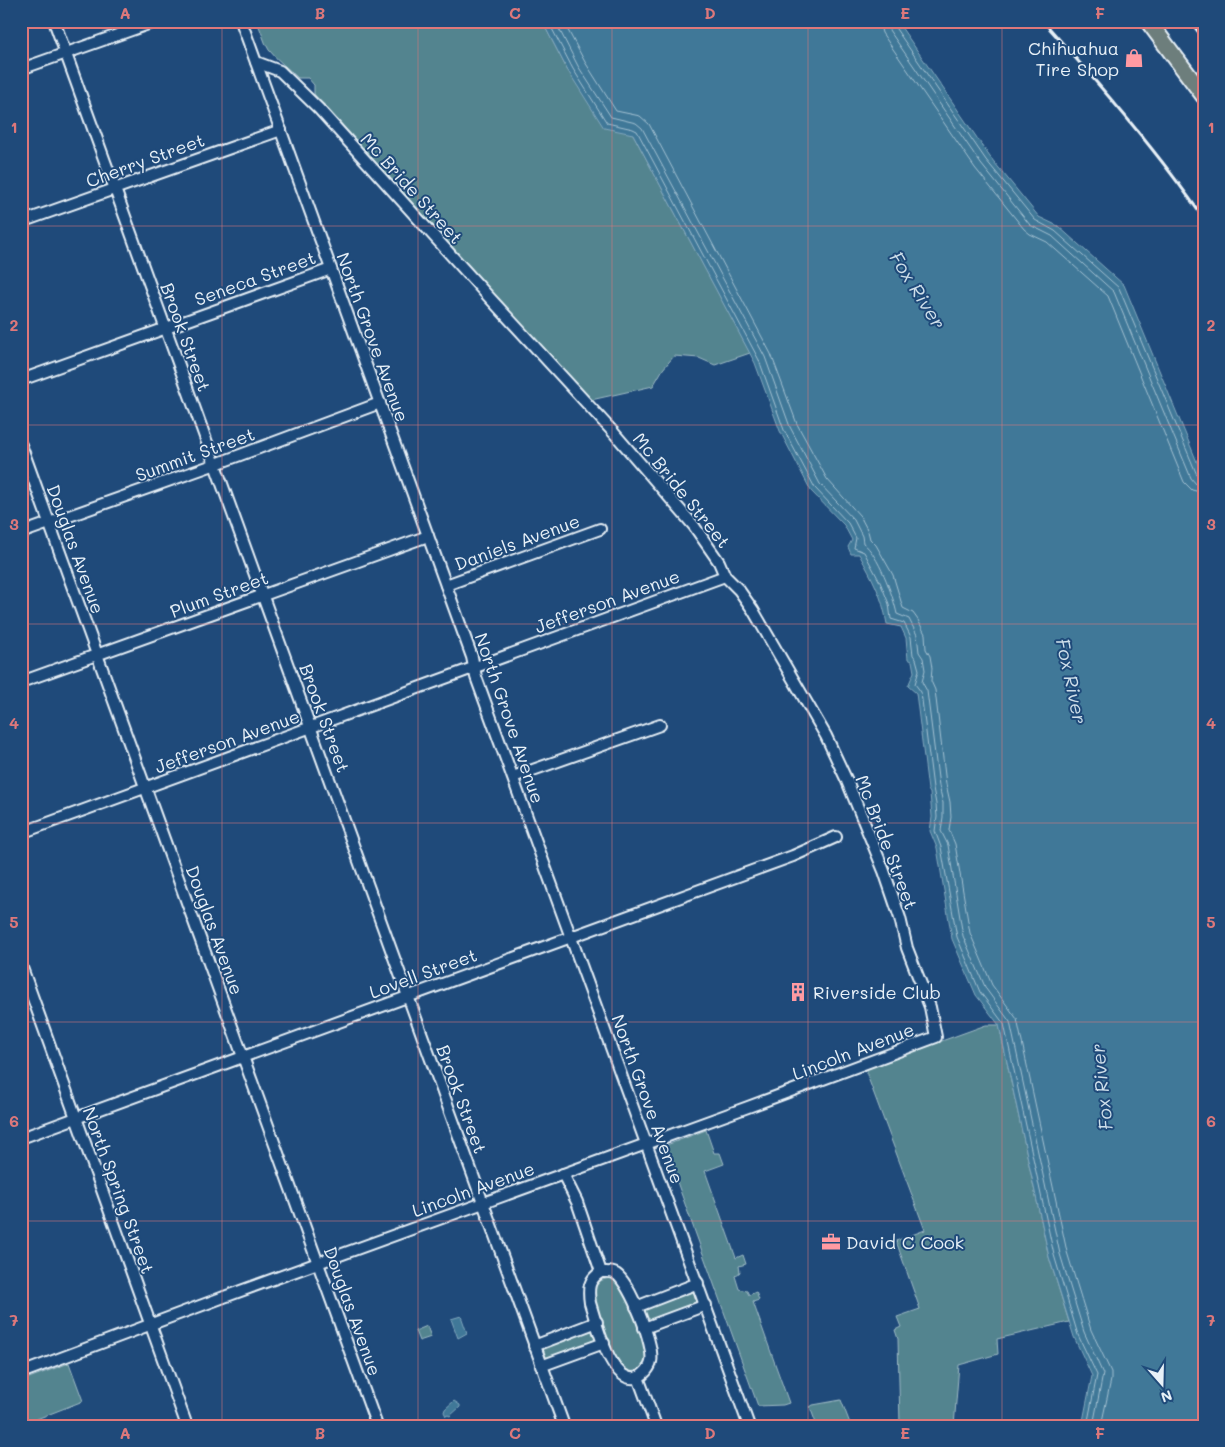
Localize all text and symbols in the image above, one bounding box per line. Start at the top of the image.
text: A [119,2,131,23]
text: B [315,2,325,23]
text: C [509,2,521,23]
text: D [704,2,716,23]
text: E [900,2,910,23]
text: F [1095,2,1105,23]
place label: Chihuahua Tire Shop [1028,36,1119,81]
shop icon: Chihuahua Tire Shop [1123,47,1145,69]
text: 1 [10,116,18,137]
text: 1 [1207,116,1215,137]
street label: Cherry Street [82,127,208,193]
street label: Mc Bride Street [356,127,468,249]
street label: Seneca Street [191,245,319,311]
water label: Fox River [884,246,952,334]
street label: North Grove Avenue [331,249,415,425]
street label: Brook Street [155,279,217,395]
text: 2 [10,314,19,335]
text: 2 [1207,314,1216,335]
street label: Summit Street [132,421,258,487]
street label: Mc Bride Street [628,427,736,553]
street label: Douglas Avenue [41,481,111,617]
street label: Daniels Avenue [451,508,583,576]
text: 3 [9,513,19,534]
text: 3 [1206,513,1216,534]
street label: Jefferson Avenue [531,564,683,638]
street label: Plum Street [167,565,271,623]
street label: North Grove Avenue [470,630,550,806]
water label: Fox River [1051,636,1093,726]
street label: Brook Street [294,660,356,776]
street label: Jefferson Avenue [151,704,303,778]
text: 4 [9,712,19,733]
text: 4 [1206,712,1216,733]
street label: Mc Bride Street [850,771,924,913]
street label: Douglas Avenue [180,862,250,998]
text: 5 [9,911,19,932]
text: 5 [1206,911,1216,932]
street label: Lovell Street [366,942,480,1004]
place label: Riverside Club [813,980,941,1004]
building icon: Riverside Club [787,981,809,1003]
street label: North Grove Avenue [606,1011,690,1187]
street label: Lincoln Avenue [789,1017,917,1085]
street label: Brook Street [431,1041,493,1157]
water label: Fox River [1084,1042,1118,1132]
street label: North Spring Street [78,1103,160,1277]
text: 6 [9,1110,19,1131]
text: 6 [1206,1110,1216,1131]
street label: Lincoln Avenue [408,1156,538,1222]
place label: David C Cook [846,1230,964,1254]
office icon: David C Cook [820,1231,842,1253]
street label: Douglas Avenue [318,1243,388,1379]
text: 7 [10,1309,19,1330]
text: 7 [1207,1309,1216,1330]
north arrow [1138,1360,1188,1410]
text: N [1158,1386,1175,1407]
text: A [119,1422,131,1443]
text: B [315,1422,325,1443]
text: C [509,1422,521,1443]
text: D [704,1422,716,1443]
text: E [900,1422,910,1443]
text: F [1095,1422,1105,1443]

